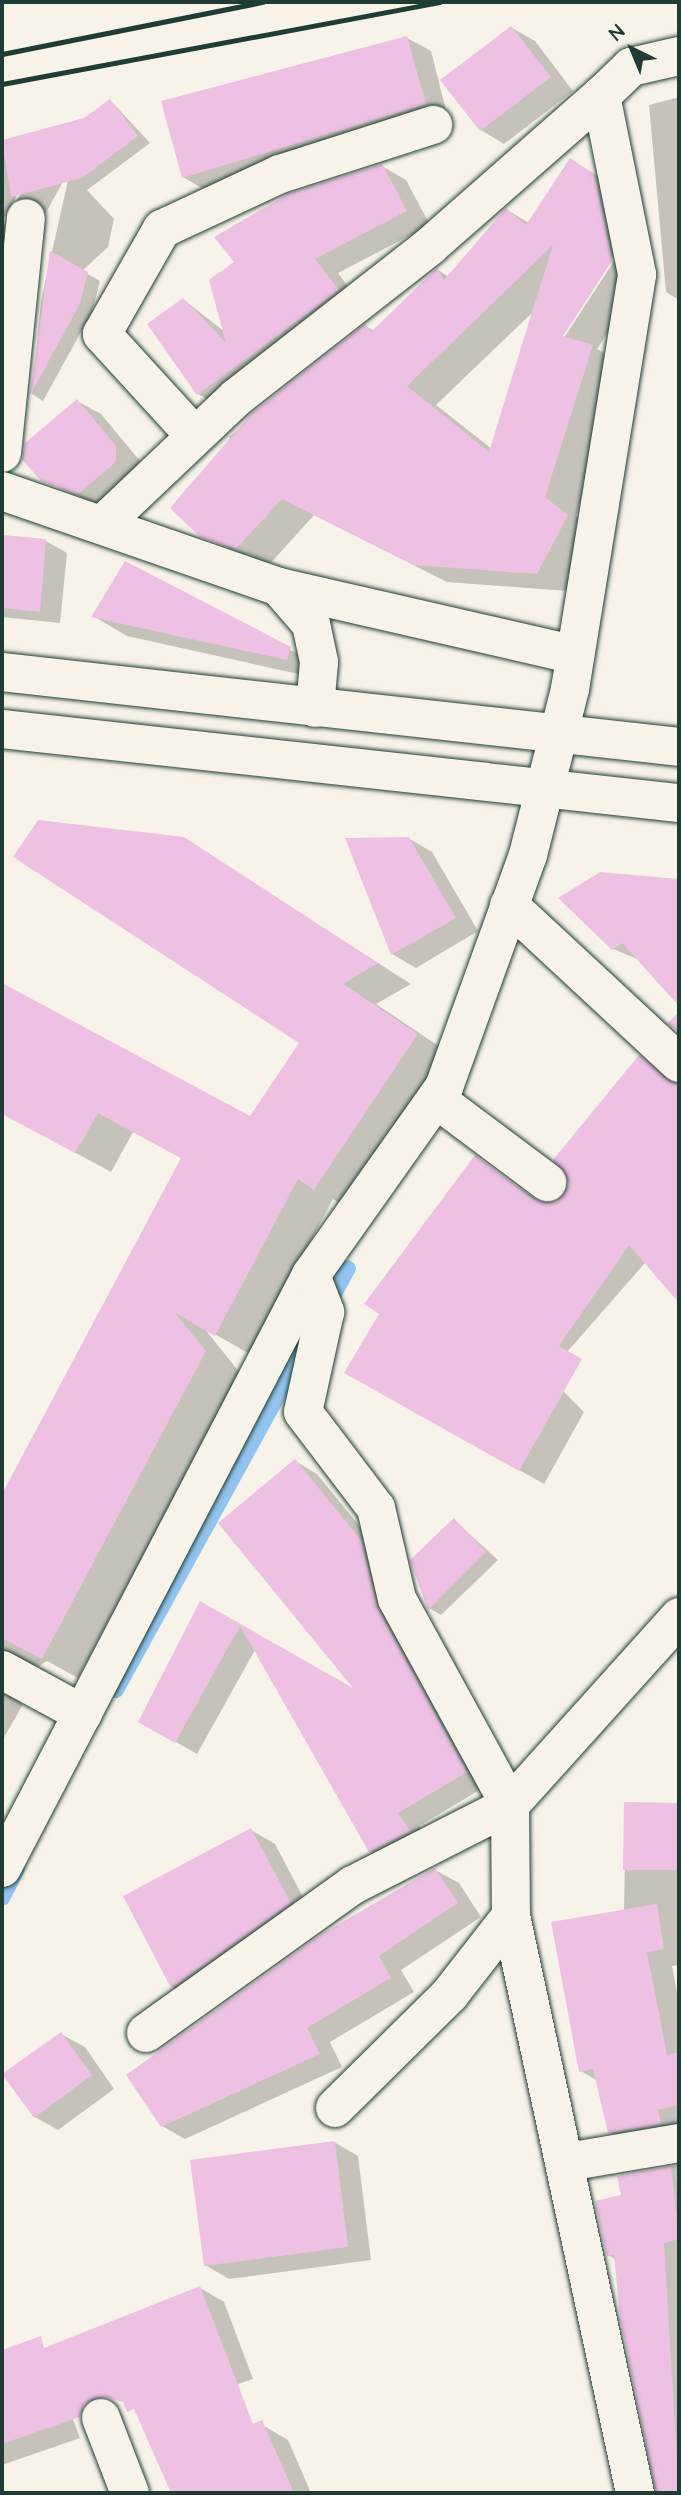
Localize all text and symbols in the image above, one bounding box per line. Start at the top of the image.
north arrow [597,14,667,84]
text: N [604,19,631,47]

